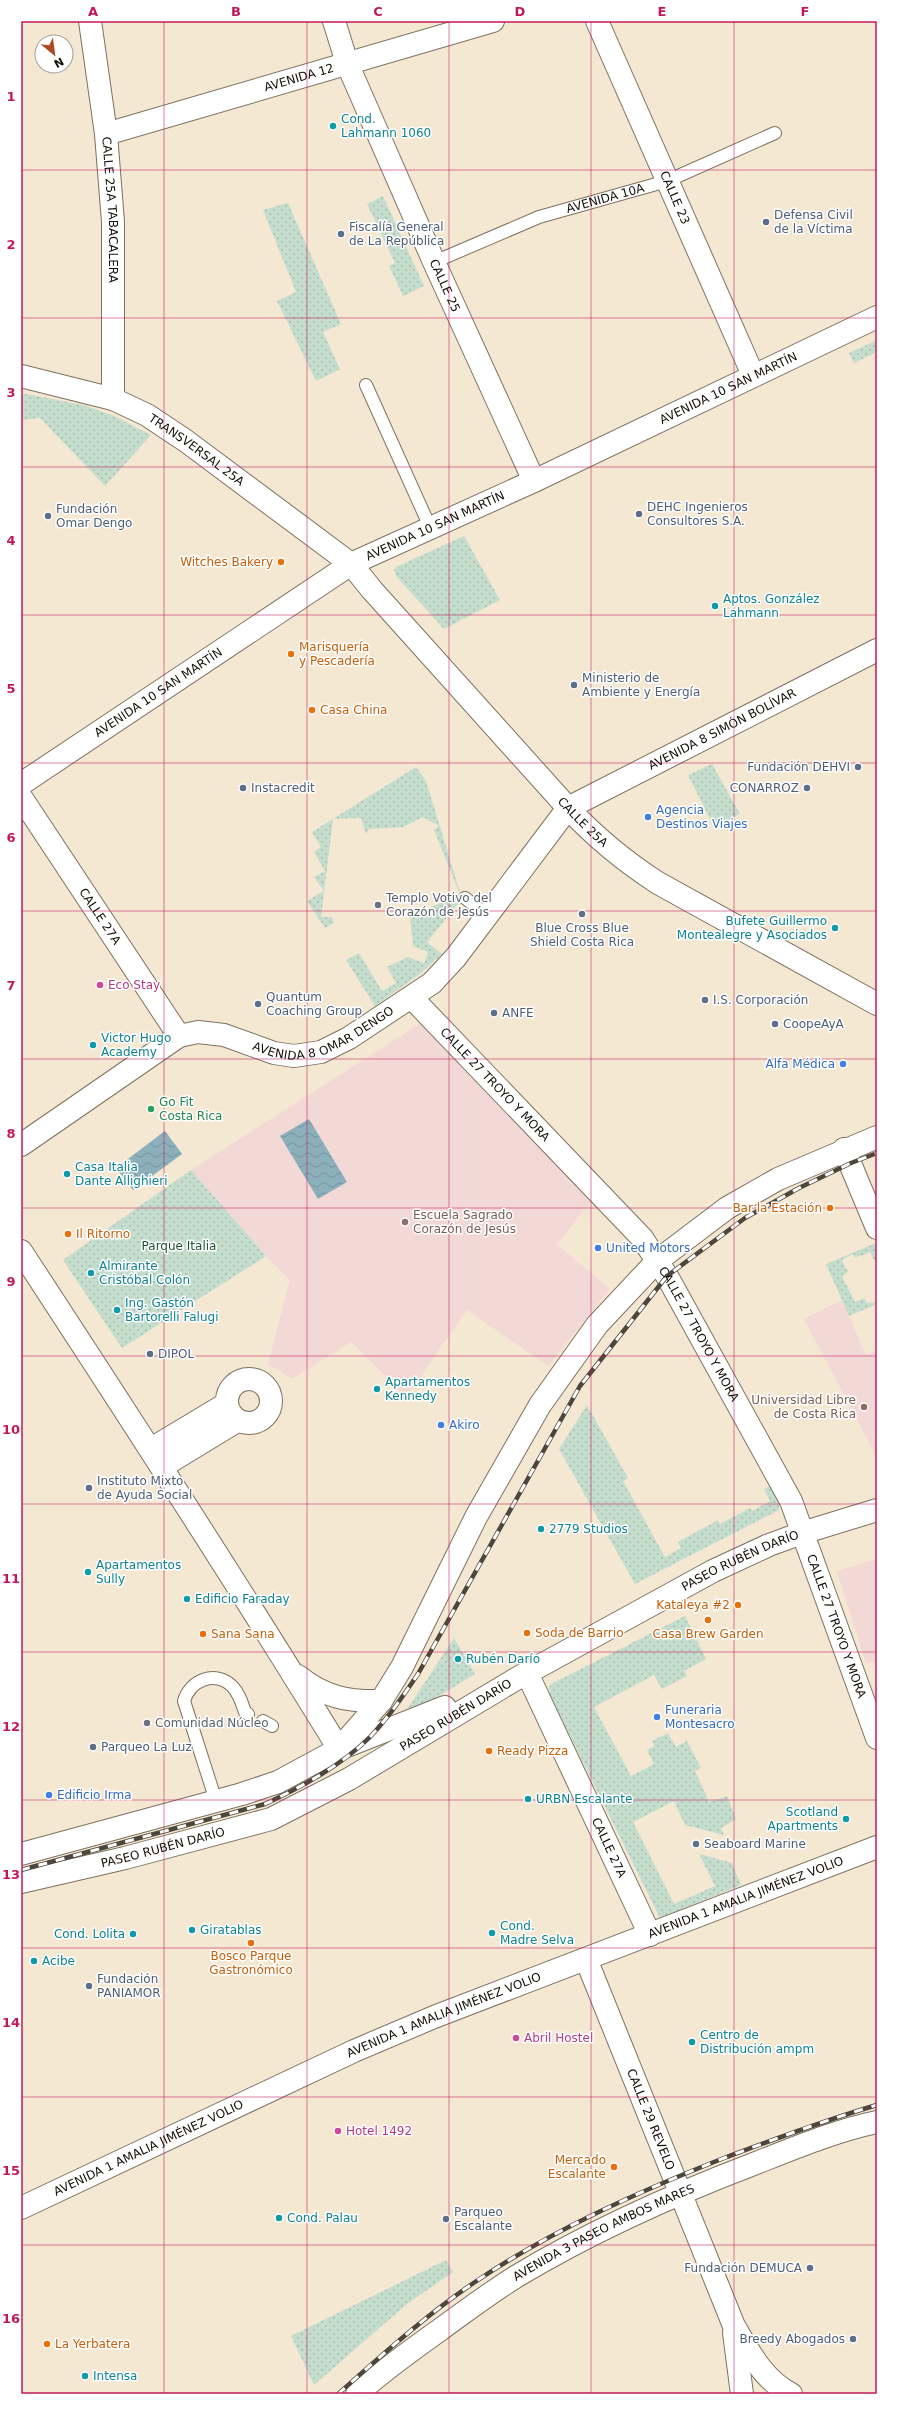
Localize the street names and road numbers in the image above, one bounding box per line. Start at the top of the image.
street label: AVENIDA 12 [262,61,336,94]
street label: CALLE 25A TABACALERA [99,136,120,284]
street label: CALLE 23 [657,169,693,226]
street label: AVENIDA 10A [565,181,647,216]
street label: CALLE 25 [427,257,463,314]
street label: AVENIDA 10 SAN MARTÍN [657,349,799,427]
street label: TRANSVERSAL 25A [145,411,248,489]
street label: AVENIDA 10 SAN MARTÍN [364,488,507,563]
street label: AVENIDA 10 SAN MARTÍN [92,645,225,740]
street label: AVENIDA 8 SIMÓN BOLÍVAR [646,686,798,773]
street label: CALLE 25A [555,794,611,850]
street label: CALLE 27A [76,885,124,948]
street label: AVENIDA 8 OMAR DENGO [251,1003,396,1063]
street label: CALLE 27 TROYO Y MORA [437,1025,553,1145]
street label: CALLE 27 TROYO Y MORA [656,1264,742,1405]
street label: PASEO RUBÉN DARÍO [679,1528,801,1594]
street label: CALLE 27 TROYO Y MORA [804,1552,869,1701]
street label: PASEO RUBÉN DARÍO [397,1676,514,1754]
street label: CALLE 27A [589,1815,629,1881]
street label: PASEO RUBÉN DARÍO [100,1825,226,1870]
street label: AVENIDA 1 AMALIA JIMÉNEZ VOLIO [646,1854,845,1941]
street label: AVENIDA 1 AMALIA JIMÉNEZ VOLIO [344,1970,543,2060]
street label: CALLE 29 REVELO [624,2067,677,2172]
street label: AVENIDA 1 AMALIA JIMÉNEZ VOLIO [51,2097,246,2199]
street label: AVENIDA 3 PASEO AMBOS MARES [510,2181,696,2284]

